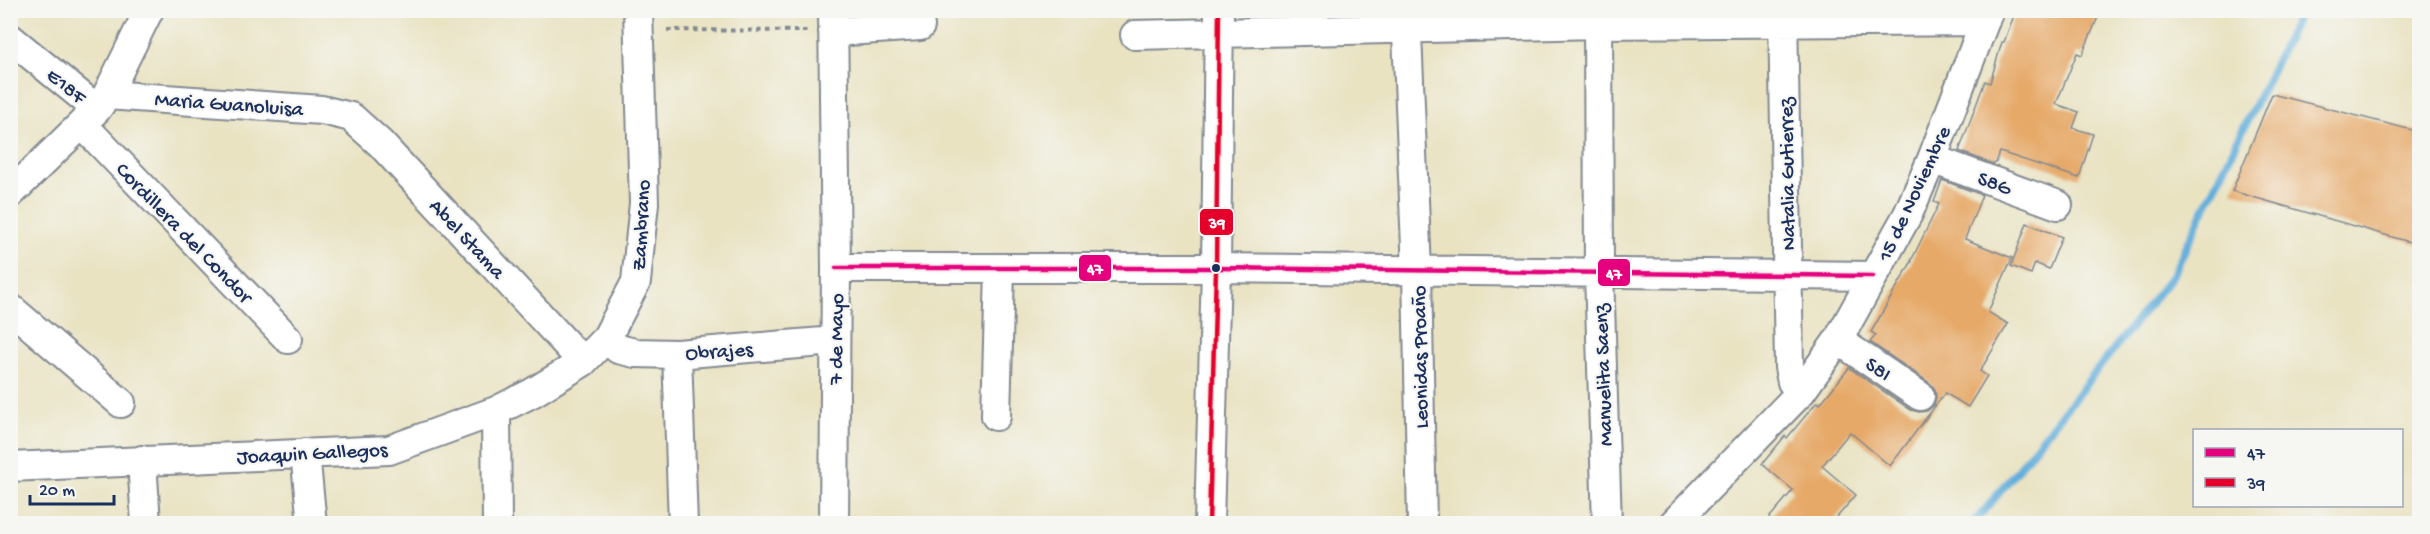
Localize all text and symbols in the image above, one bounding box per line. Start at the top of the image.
street label: E18F [40,64,91,112]
street label: Maria Guanoluisa [154,89,305,124]
street label: Natalia Gutierrez [1776,96,1803,251]
street label: 15 de Noviembre [1874,122,1959,267]
street label: Cordillera del Condor [109,159,257,311]
street label: S8G [1973,168,2015,203]
street label: Zambrano [629,179,658,271]
street label: Abel Stama [422,195,510,287]
line badge: 39 [1199,208,1234,236]
text: 39 [1208,216,1225,235]
line badge: 47 [1078,254,1112,282]
line badge: 47 [1597,258,1631,287]
text: 47 [1086,262,1104,281]
unlabelled marker [1210,262,1222,274]
text: 47 [1605,267,1623,286]
street label: Leonidas Proaño [1409,285,1436,429]
street label: 7 de Mayo [825,293,852,386]
street label: Manuelita Saenz [1590,302,1620,447]
street label: Obrajes [685,339,755,368]
street label: S8I [1859,353,1895,389]
legend [2193,429,2403,507]
street label: Joaquin Gallegos [236,439,390,472]
text: 47 [2247,445,2266,466]
scale bar [30,468,114,506]
text: 39 [2246,475,2265,496]
text: 20 m [39,481,75,502]

